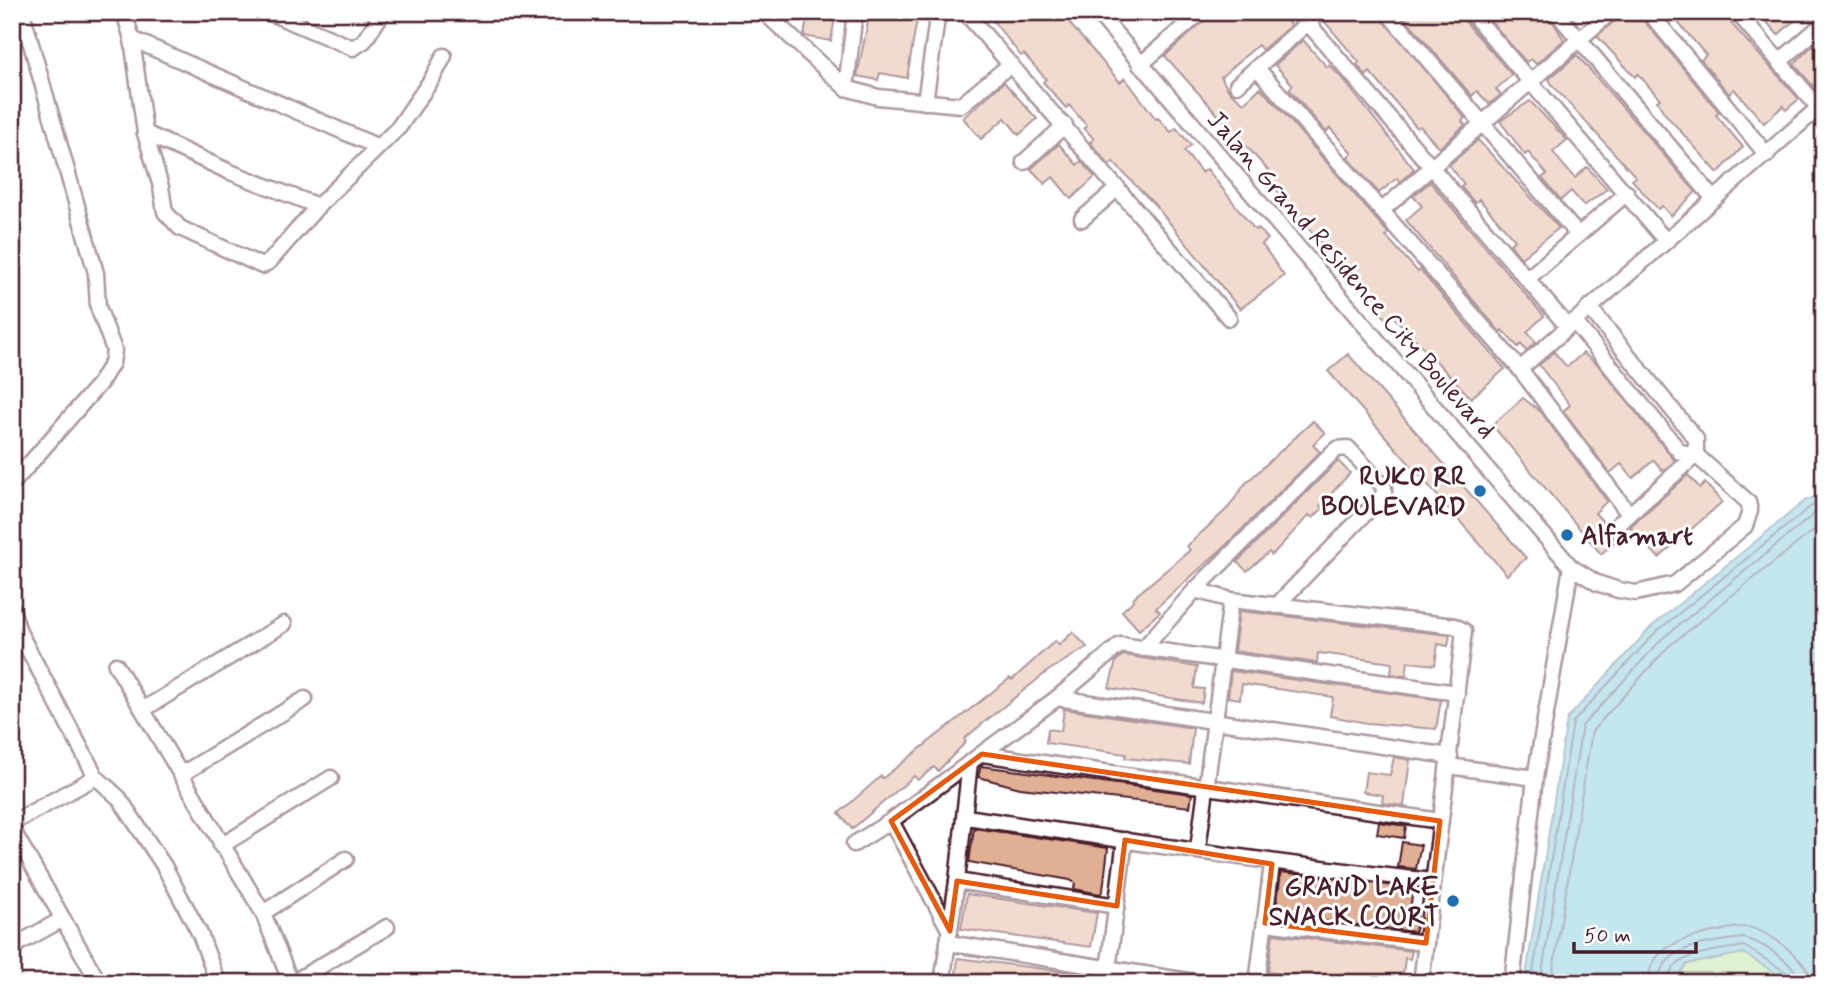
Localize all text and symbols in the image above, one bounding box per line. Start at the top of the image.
street label: Jalan Grand Residence City Boulevard [1198,104,1503,447]
place label: RUKO RR BOULEVARD [1321,461,1466,525]
marker: RUKO RR BOULEVARD [1472,483,1488,499]
place label: Alfamart [1581,520,1693,554]
marker: Alfamart [1559,527,1575,543]
place label: GRAND LAKE SNACK COURT [1269,871,1440,935]
marker: GRAND LAKE SNACK COURT [1445,893,1461,909]
scale bar [1574,911,1696,955]
text: 50 m [1584,922,1631,950]

